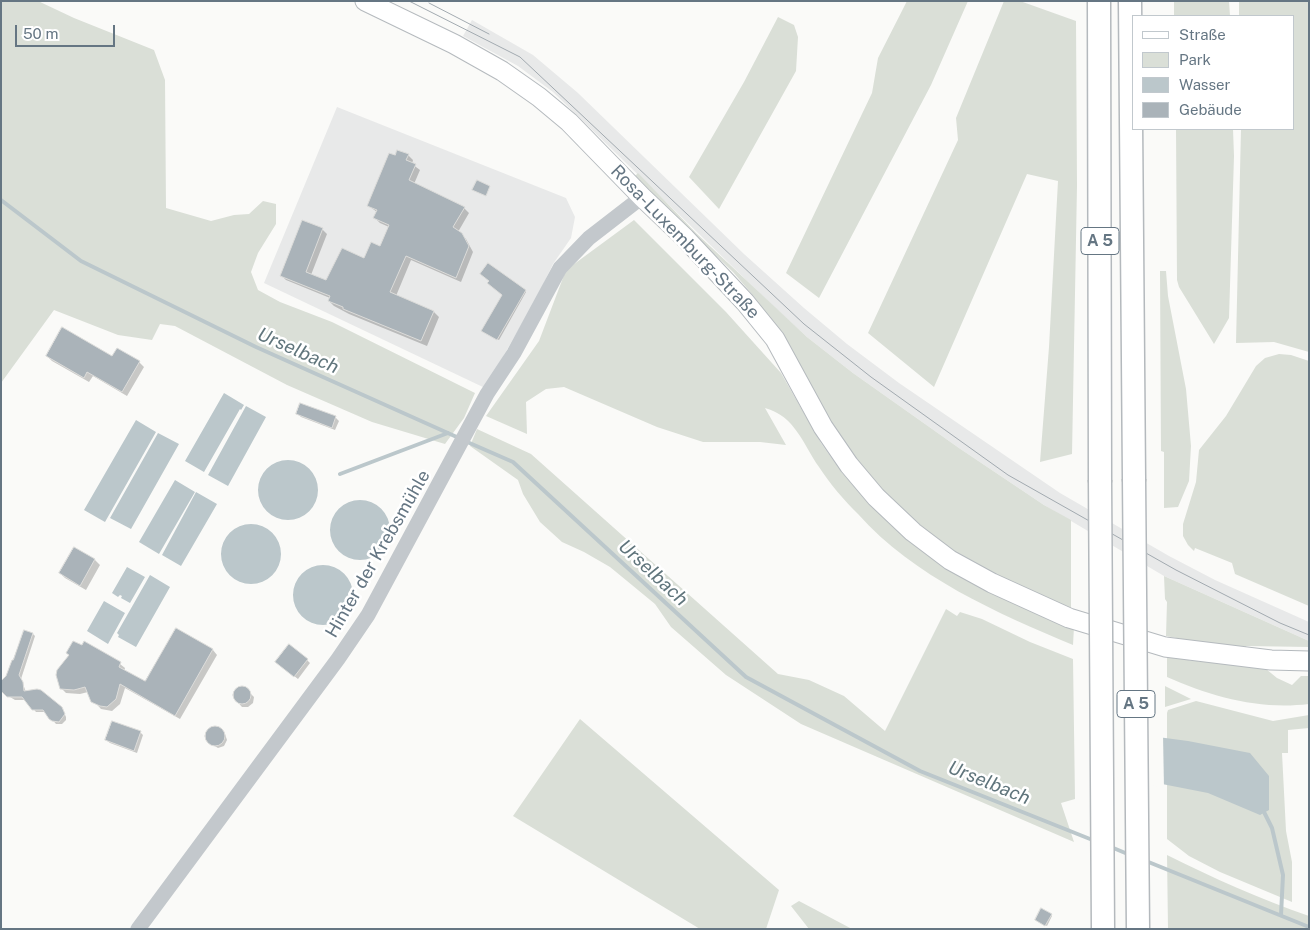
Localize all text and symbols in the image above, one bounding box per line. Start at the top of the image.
scale bar [18,15,118,47]
legend [1132,15,1295,130]
text: 50 m [23,25,58,42]
text: Straße [1179,26,1226,43]
text: Park [1179,51,1211,68]
text: Wasser [1179,76,1230,93]
text: Gebäude [1179,101,1242,118]
street label: Rosa-Luxemburg-Straße [606,161,764,323]
road number: A 5 [1081,228,1119,255]
water label: Urselbach [254,323,342,379]
street label: Hinter der Krebsmühle [321,466,435,642]
water label: Urselbach [614,535,692,611]
road number: A 5 [1117,691,1155,718]
water label: Urselbach [945,756,1033,810]

